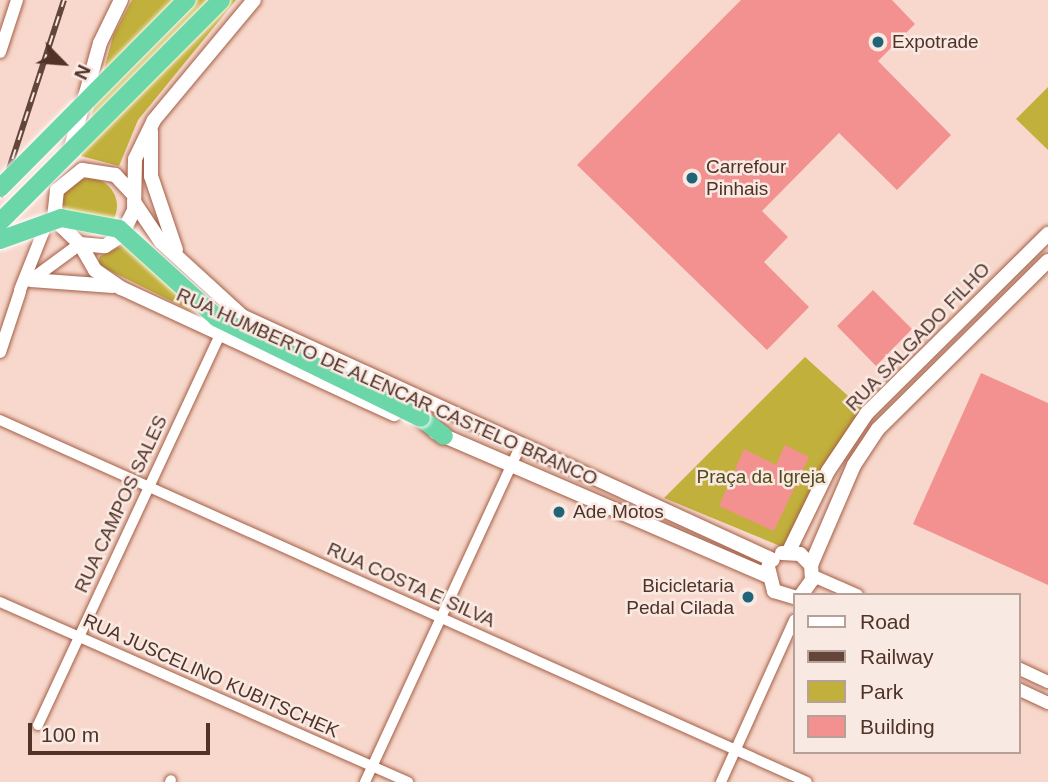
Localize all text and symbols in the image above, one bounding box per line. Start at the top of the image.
north arrow [28,28,98,98]
place label: Expotrade [892,31,979,53]
marker: Expotrade [870,34,886,50]
text: N [70,61,95,83]
place label: Carrefour Pinhais [706,156,786,200]
marker: Carrefour Pinhais [684,170,700,186]
street label: RUA SALGADO FILHO [841,258,995,416]
street label: RUA HUMBERTO DE ALENCAR CASTELO BRANCO [172,283,602,491]
street label: RUA CAMPOS SALES [70,411,172,597]
park label: Praça da Igreja [697,466,825,488]
place label: Ade Motos [573,501,664,523]
marker: Ade Motos [551,504,567,520]
street label: RUA COSTA E SILVA [322,537,500,633]
place label: Bicicletaria Pedal Cilada [626,575,734,619]
marker: Bicicletaria Pedal Cilada [740,589,756,605]
legend [792,593,1020,754]
street label: RUA JUSCELINO KUBITSCHEK [79,609,343,743]
text: Road [860,610,910,633]
text: Railway [860,645,934,668]
text: Park [860,680,903,703]
scale bar [32,708,214,752]
text: Building [860,715,935,738]
text: 100 m [41,723,99,746]

